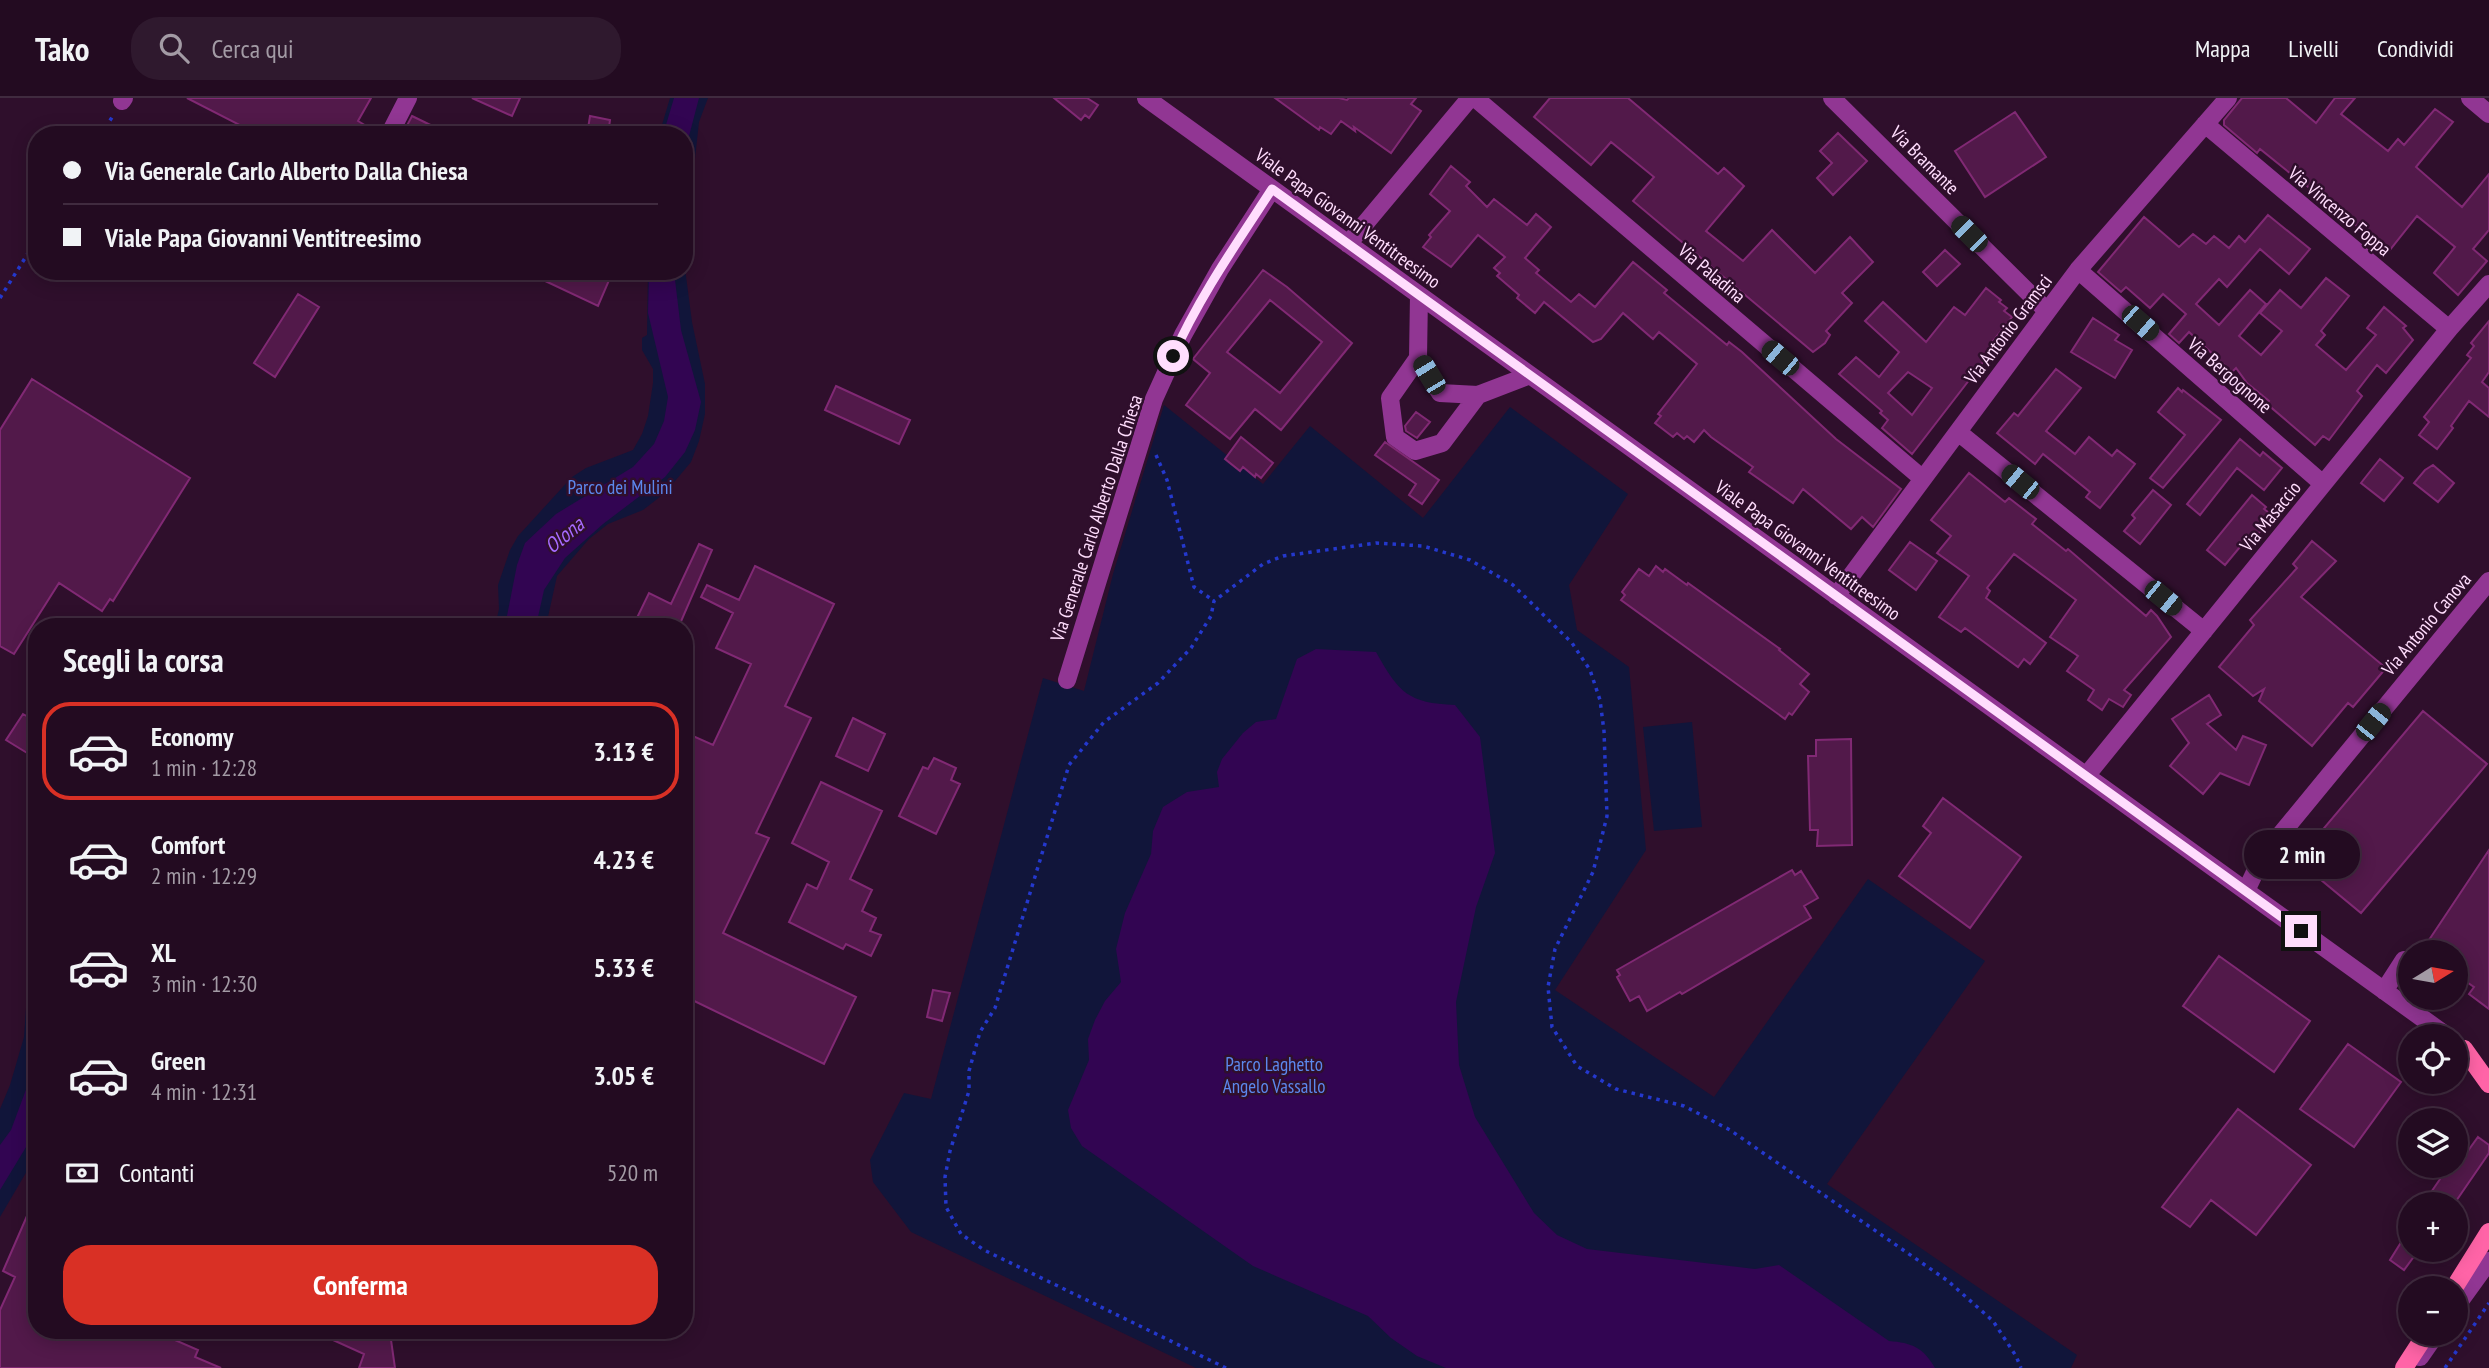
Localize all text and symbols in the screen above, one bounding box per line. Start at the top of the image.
search box [131,17,621,80]
text: Tako [35,27,89,70]
icon: search [155,29,193,67]
text: Cerca qui [211,32,294,65]
text: Mappa [2195,33,2250,64]
text: Livelli [2288,33,2339,64]
text: Condividi [2377,33,2454,64]
street label: Via Bramante [1885,120,1965,200]
street label: Viale Papa Giovanni Ventitreesimo [1250,142,1446,293]
text: Via Generale Carlo Alberto Dalla Chiesa [105,154,468,187]
street label: Via Vincenzo Foppa [2283,160,2396,261]
car [1947,212,1992,256]
text: Viale Papa Giovanni Ventitreesimo [105,221,421,254]
street label: Via Paladina [1673,237,1751,308]
street label: Via Antonio Gramsci [1958,269,2057,389]
car [2118,301,2163,345]
street label: Via Bergognone [2182,331,2277,418]
car [1758,336,1803,380]
route start [1157,340,1189,372]
car [1410,352,1449,398]
street label: Via Generale Carlo Alberto Dalla Chiesa [1044,392,1147,645]
car [1998,461,2043,503]
street label: Viale Papa Giovanni Ventitreesimo [1710,474,1906,625]
park label: Parco dei Mulini [567,475,673,499]
street label: Via Masaccio [2234,476,2306,557]
water label: Olona [539,510,590,559]
street label: Via Antonio Canova [2375,568,2476,681]
car [2141,577,2186,619]
text: Scegli la corsa [63,639,224,681]
car [2352,699,2395,745]
icon: car [67,720,130,783]
text: Economy [151,720,233,753]
text: 3.13 € [593,735,654,768]
text: 1 min · 12:28 [151,753,257,782]
icon: car [67,828,130,891]
text: Comfort [151,828,225,861]
callout: 2 min [2243,830,2359,878]
text: 2 min [2279,840,2325,869]
text: 4.23 € [593,843,654,876]
text: 2 min · 12:29 [151,861,257,890]
route end [2285,915,2317,947]
icon: car [67,936,130,999]
text: XL [151,936,176,969]
north arrow [2398,940,2468,1010]
map controls [2398,940,2468,1346]
text: 5.33 € [593,951,654,984]
text: 3 min · 12:30 [151,969,257,998]
button: locate [2398,1024,2468,1094]
icon: car [67,1044,130,1107]
text: Green [151,1044,206,1077]
park label: Parco Laghetto Angelo Vassallo [1223,1052,1325,1098]
text: 3.05 € [593,1059,654,1092]
text: 4 min · 12:31 [151,1077,257,1106]
button: layers [2398,1108,2468,1178]
icon: cash [63,1154,101,1192]
text: Contanti [119,1156,195,1189]
text: 520 m [607,1158,658,1187]
button: + [2398,1192,2468,1262]
button: Conferma [63,1245,658,1325]
button: − [2398,1276,2468,1346]

